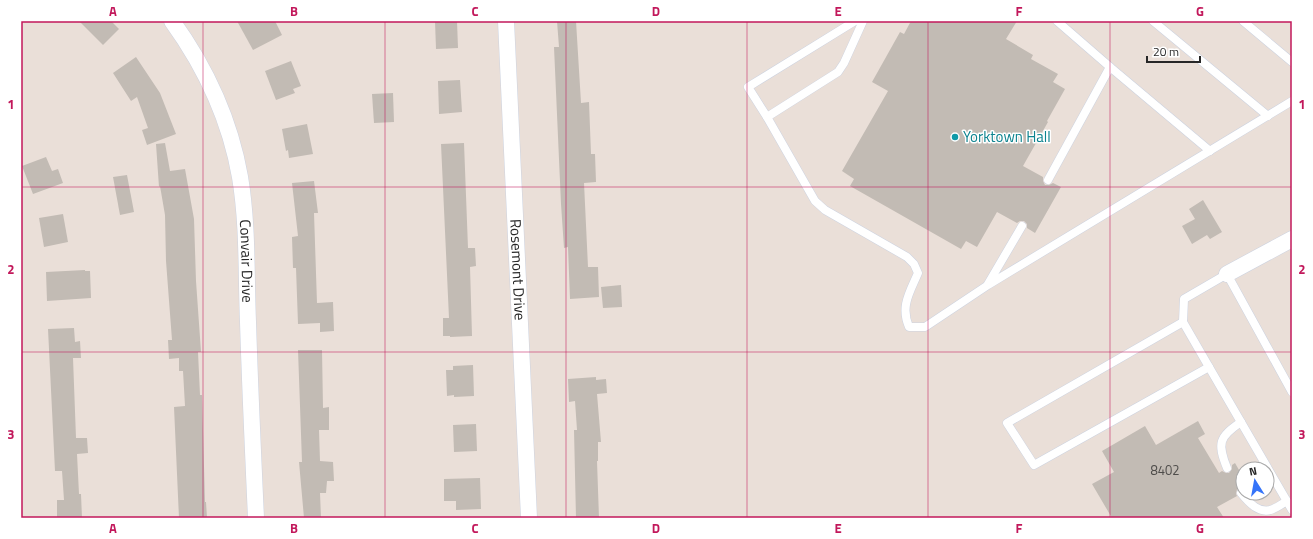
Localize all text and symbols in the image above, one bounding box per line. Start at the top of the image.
text: A [109,1,117,21]
text: B [290,1,298,21]
text: C [471,1,479,21]
text: D [652,1,660,21]
text: E [834,1,842,21]
text: F [1016,1,1023,21]
text: G [1196,1,1204,21]
scale bar [1147,38,1200,64]
text: 20 m [1153,42,1179,61]
text: 1 [7,94,15,114]
text: 1 [1298,94,1306,114]
place label: Yorktown Hall [963,125,1051,148]
marker: Yorktown Hall [950,132,960,142]
street label: Rosemont Drive [504,218,532,321]
street label: Convair Drive [234,219,259,303]
text: 2 [7,259,15,279]
text: 2 [1298,259,1306,279]
text: 3 [7,424,15,444]
text: 3 [1298,424,1306,444]
house number: 8402 [1150,460,1180,480]
north arrow [1235,461,1275,501]
text: N [1248,463,1258,480]
text: A [109,518,117,538]
text: B [290,518,298,538]
text: C [471,518,479,538]
text: D [652,518,660,538]
text: E [834,518,842,538]
text: F [1016,518,1023,538]
text: G [1196,518,1204,538]

